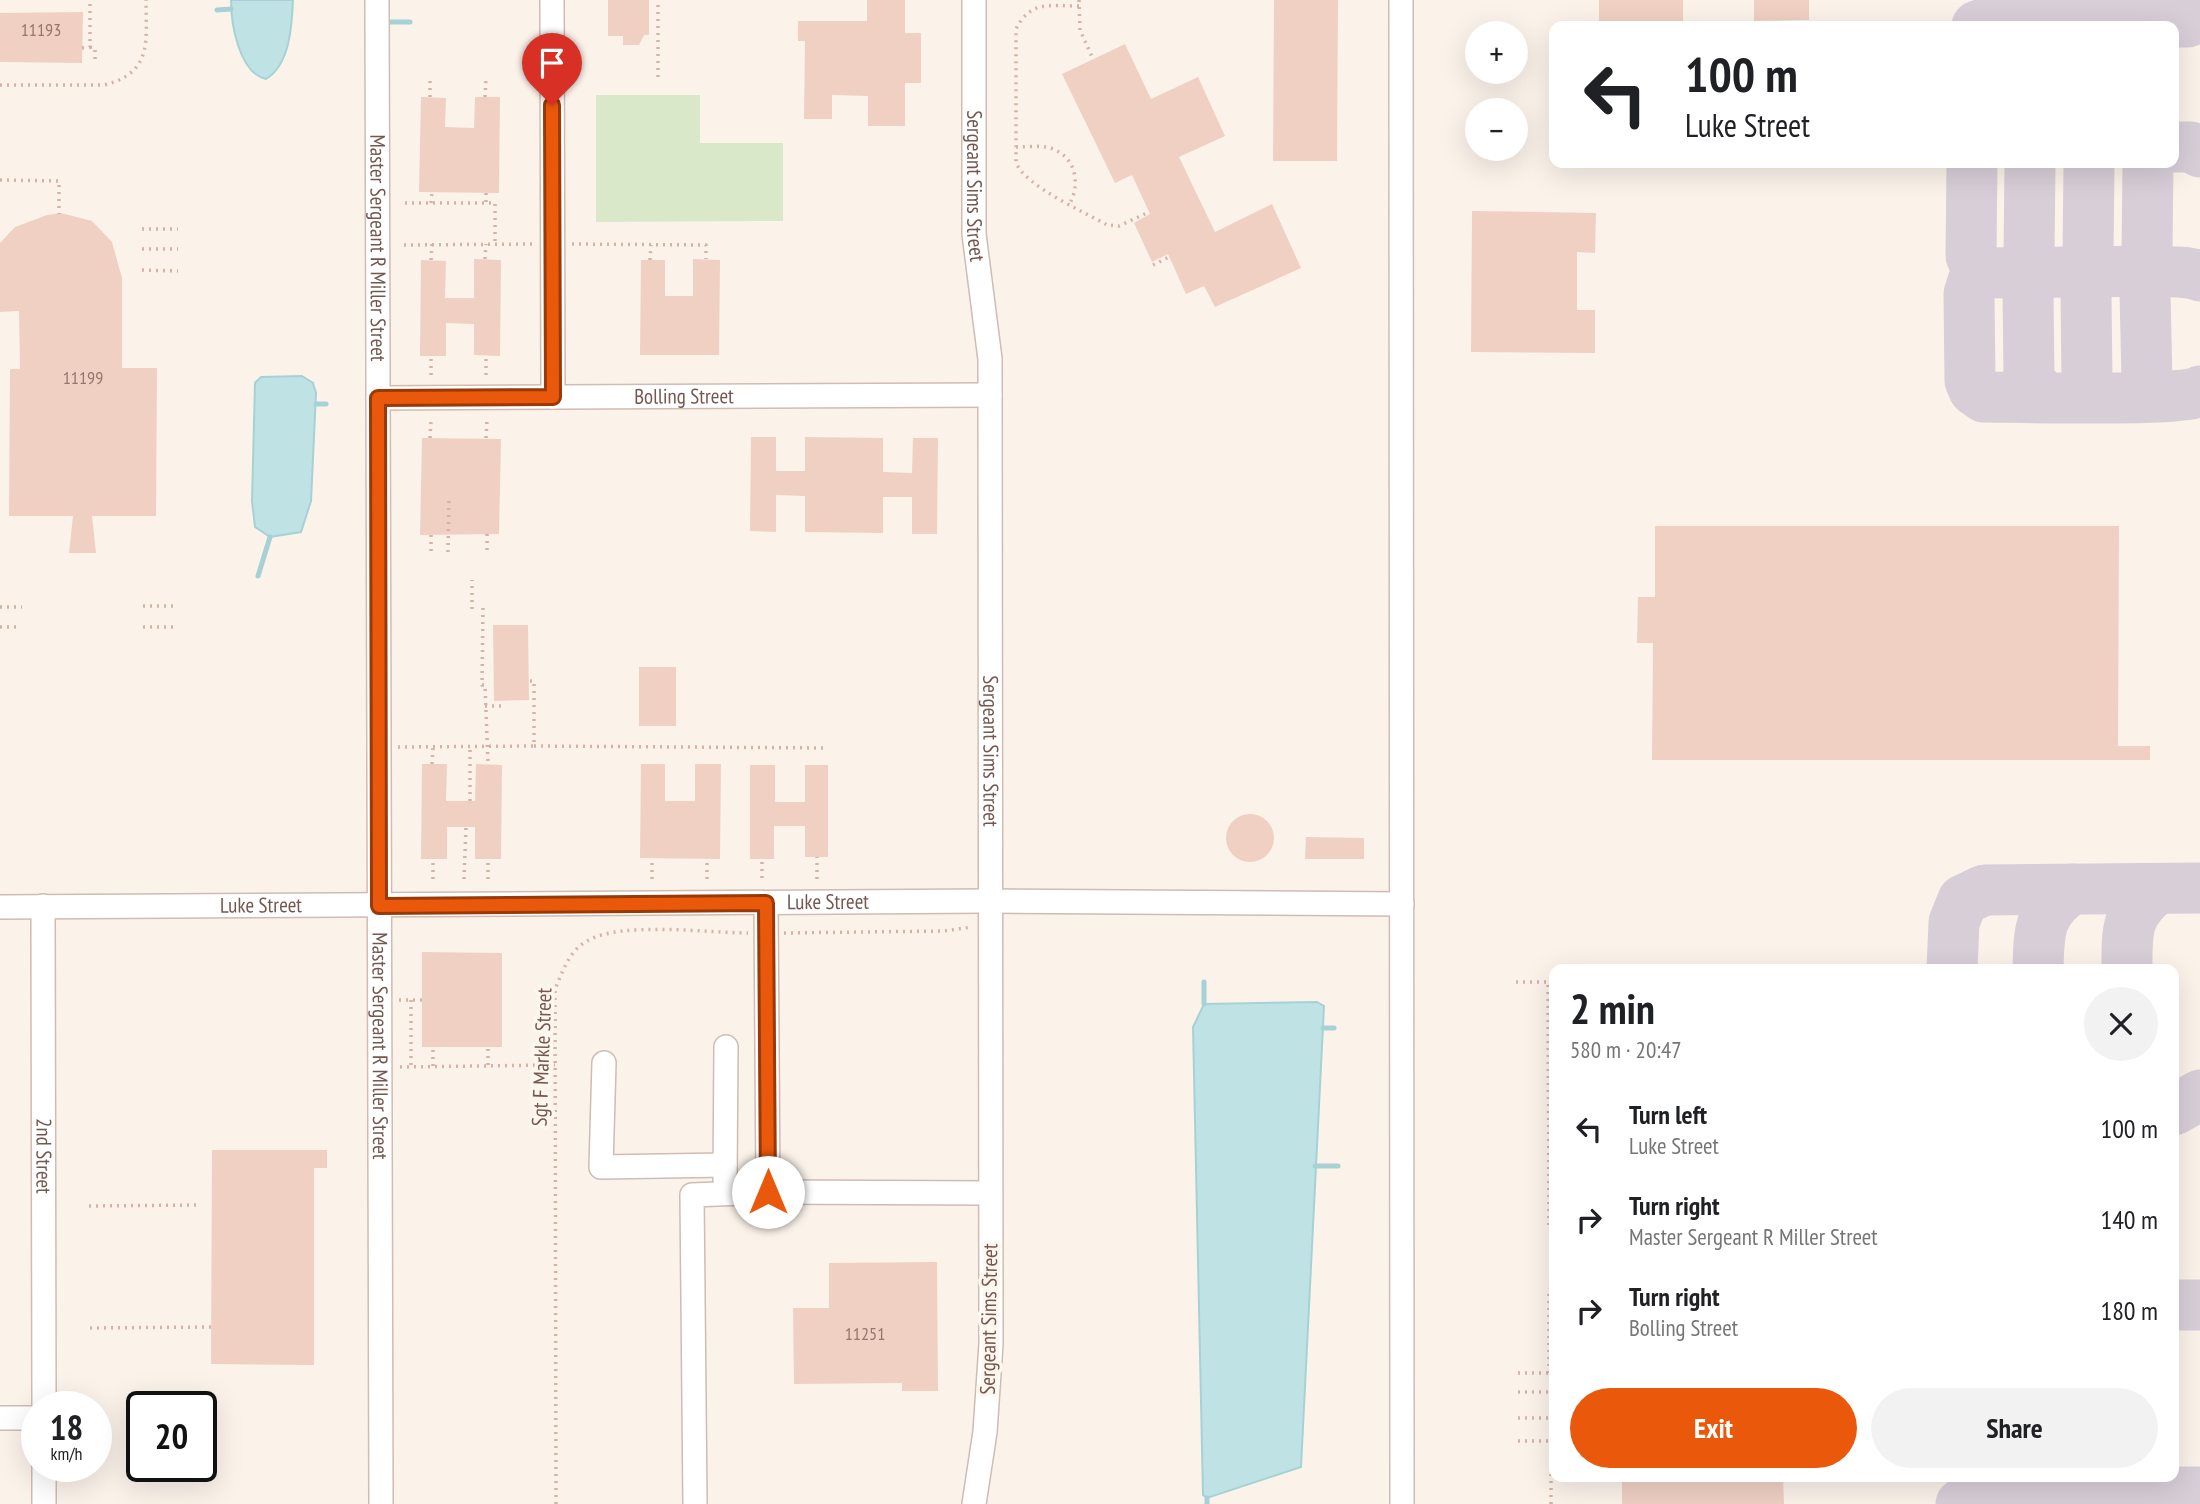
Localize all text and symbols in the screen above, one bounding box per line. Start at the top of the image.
house number: 11193 [21,18,61,41]
map controls [1465,21,1528,161]
button: + [1465,21,1528,84]
pin [522,33,582,105]
text: 100 m [1685,42,1798,106]
icon: arrive [533,44,571,82]
icon: left [1570,49,1661,140]
button: − [1465,98,1528,161]
text: Luke Street [1685,104,1810,146]
street label: Sergeant Sims Street [961,110,991,263]
street label: Master Sergeant R Miller Street [364,134,392,362]
house number: 11199 [63,366,103,389]
street label: Bolling Street [634,382,734,410]
street label: Sergeant Sims Street [977,675,1004,827]
street label: Luke Street [787,888,869,915]
street label: Luke Street [220,891,302,919]
street label: Master Sergeant R Miller Street [366,932,394,1160]
text: 2 min [1570,981,1655,1036]
street label: Sgt F Markle Street [526,987,557,1127]
button: close [2084,987,2158,1061]
text: 580 m · 20:47 [1570,1035,1682,1064]
text: Turn left [1629,1098,1707,1131]
icon: left [1570,1110,1608,1148]
text: 100 m [2100,1112,2158,1145]
street label: 2nd Street [30,1118,58,1194]
text: Luke Street [1629,1131,1719,1160]
position arrow [731,1155,805,1229]
text: Turn right [1629,1189,1720,1222]
icon: right [1570,1201,1608,1239]
text: 140 m [2100,1203,2158,1236]
text: Master Sergeant R Miller Street [1629,1222,1878,1251]
street label: Sergeant Sims Street [974,1243,1003,1395]
text: Turn right [1629,1280,1720,1313]
icon: right [1570,1292,1608,1330]
text: 180 m [2100,1294,2158,1327]
text: Bolling Street [1629,1313,1738,1342]
house number: 11251 [845,1322,885,1345]
button: Exit [1570,1388,1857,1468]
button: Share [1871,1388,2158,1468]
speed limit sign: 20 [126,1391,217,1482]
text: 18 [50,1404,83,1450]
text: km/h [51,1442,82,1465]

